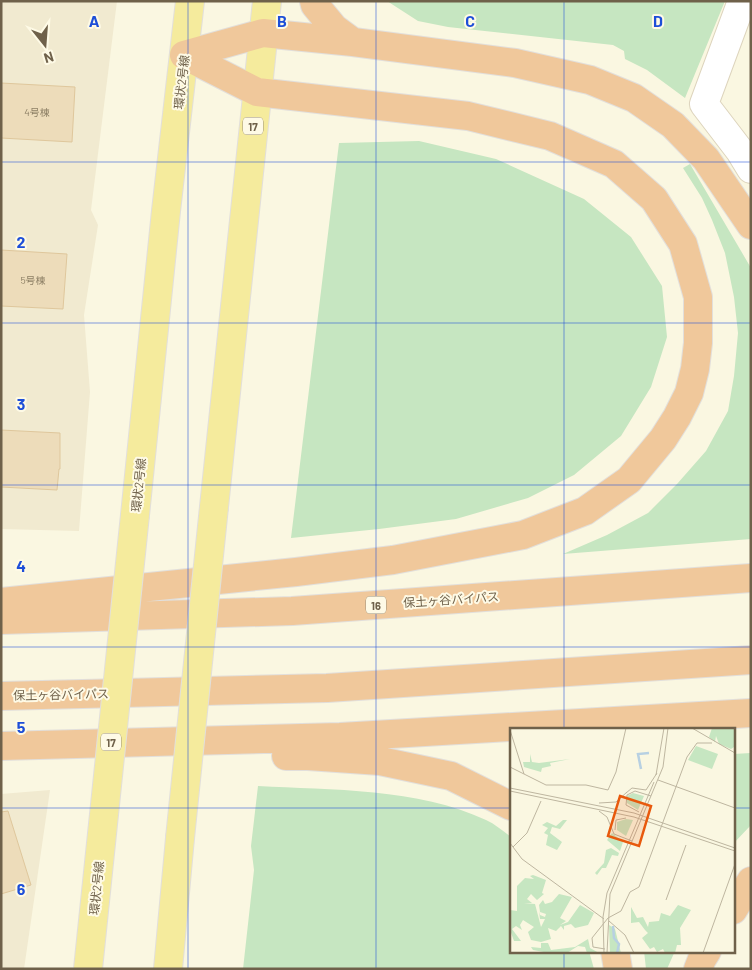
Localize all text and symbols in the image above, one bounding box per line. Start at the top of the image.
text: A [89,11,100,30]
text: B [277,11,287,30]
text: C [465,11,475,30]
text: D [653,11,663,30]
north arrow [20,20,70,70]
text: N [42,48,56,67]
street label: 環状2号線 [171,54,191,110]
house number: 4号棟 [24,106,50,118]
road number: 17 [243,118,263,134]
text: 2 [17,232,26,251]
house number: 5号棟 [20,274,46,286]
text: 3 [17,394,25,413]
street label: 環状2号線 [128,457,148,513]
text: 4 [16,556,26,575]
street label: 保土ヶ谷バイパス [403,589,499,609]
road number: 16 [366,596,386,614]
street label: 保土ヶ谷バイパス [13,686,109,702]
text: 5 [17,717,26,736]
inset map [510,728,734,952]
road number: 17 [101,734,121,750]
street label: 環状2号線 [86,860,106,916]
text: 6 [17,879,26,898]

